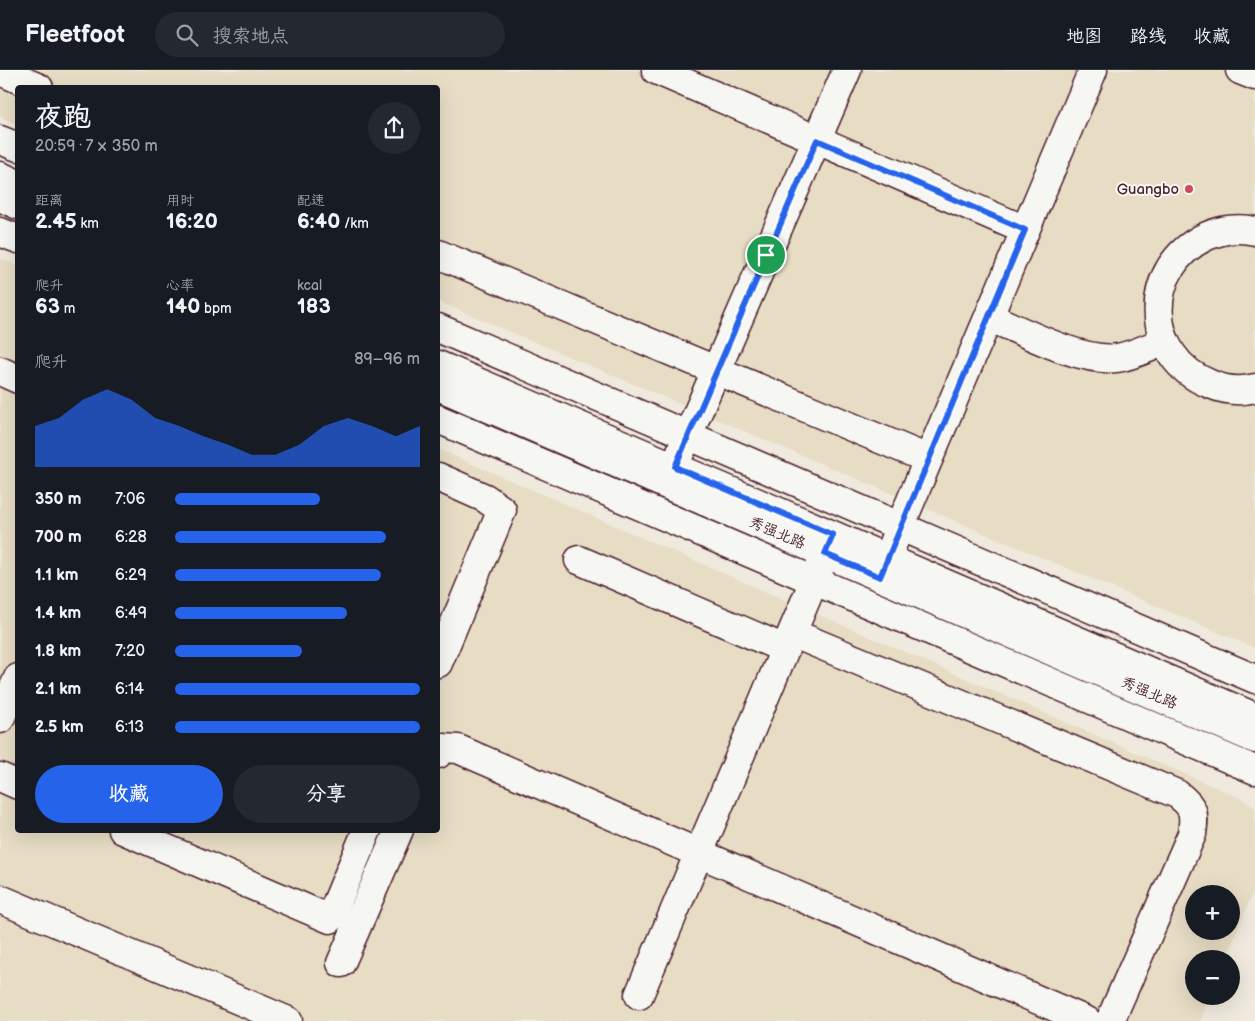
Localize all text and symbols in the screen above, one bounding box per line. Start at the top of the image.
search box [155,12,505,57]
text: Fleetfoot [25,20,125,49]
icon: search [173,21,201,49]
text: 搜索地点 [213,25,289,48]
text: 地图 [1066,26,1102,47]
text: 路线 [1130,26,1166,47]
text: 收藏 [1194,26,1230,47]
text: 夜跑 [35,101,91,134]
button: share [368,102,420,154]
text: 20:59 · 7 × 350 m [35,137,158,156]
place label: Guangbo [1117,180,1179,199]
marker: Guangbo [1183,183,1195,195]
text: 距离 [35,192,63,209]
text: 用时 [166,192,194,209]
text: 配速 [297,192,325,209]
text: 2.45 [35,209,77,234]
text: 16:20 [166,209,218,234]
text: 6:40 [297,209,340,234]
text: km [77,215,99,232]
text: /km [340,215,369,232]
pin [745,234,787,276]
icon: arrive [752,241,780,269]
text: 爬升 [35,277,63,294]
text: 心率 [166,277,194,294]
text: kcal [297,277,322,294]
text: 63 [35,294,60,319]
text: 140 [166,294,200,319]
text: 183 [297,294,331,319]
text: m [60,300,75,317]
text: bpm [200,300,232,317]
text: 89–96 m [354,350,420,369]
text: 爬升 [35,353,67,372]
text: 350 m [35,490,82,509]
text: 7:06 [115,490,145,509]
street label: 秀强北路 [746,513,808,553]
text: 700 m [35,528,82,547]
text: 6:28 [115,528,147,547]
text: 1.1 km [35,566,78,585]
text: 6:29 [115,566,147,585]
text: 1.4 km [35,604,81,623]
text: 6:49 [115,604,147,623]
text: 1.8 km [35,642,81,661]
text: 7:20 [115,642,145,661]
street label: 秀强北路 [1118,673,1180,713]
text: 2.1 km [35,680,81,699]
text: 6:14 [115,680,144,699]
text: 2.5 km [35,718,84,737]
text: 6:13 [115,718,144,737]
button: 收藏 [35,765,223,823]
button: 分享 [233,765,420,823]
map controls [1185,885,1240,1005]
button: + [1185,885,1240,940]
button: − [1185,950,1240,1005]

